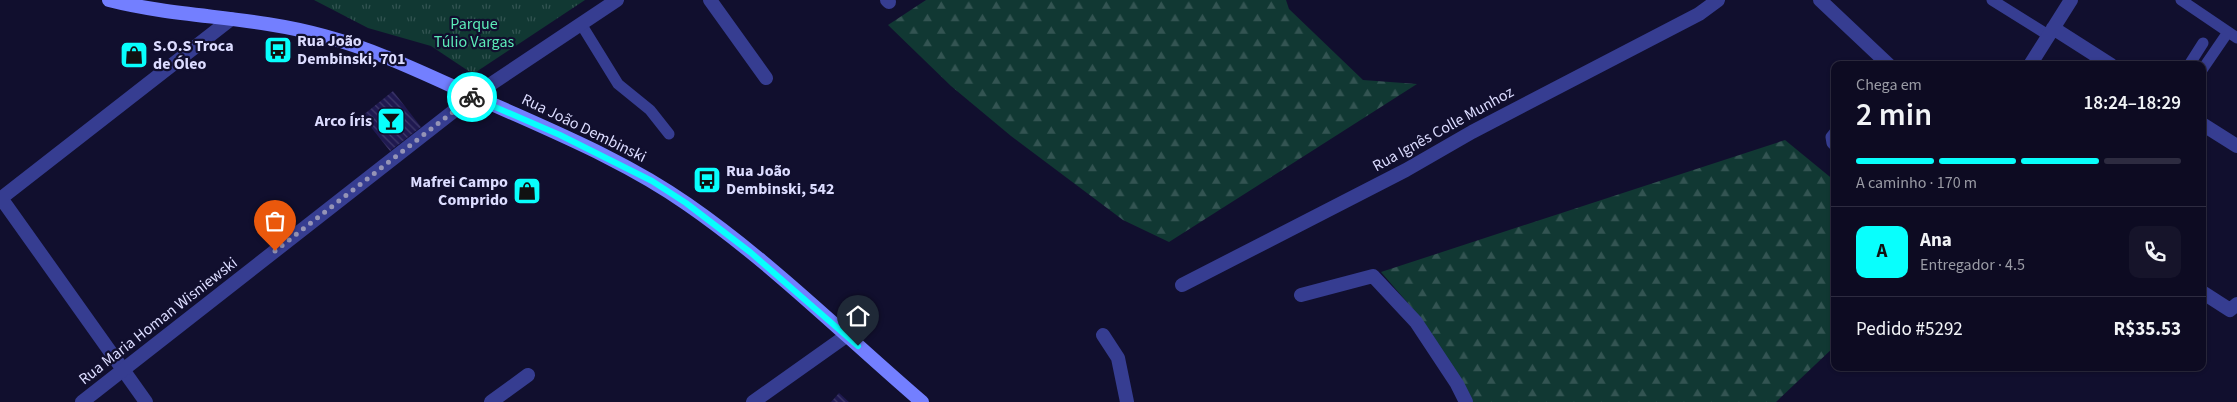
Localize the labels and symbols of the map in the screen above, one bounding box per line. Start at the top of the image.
park label: Parque Túlio Vargas [434,13,514,53]
place label: Rua João Dembinski, 701 [297,30,406,70]
place label: S.O.S Troca de Óleo [153,35,234,75]
bus stop icon: Rua João Dembinski, 701 [263,35,293,65]
shop icon: S.O.S Troca de Óleo [119,40,149,70]
courier [447,72,497,122]
street label: Rua Ignês Colle Munhoz [1368,81,1518,177]
street label: Rua João Dembinski [518,88,650,168]
bar icon: Arco Íris [376,106,406,136]
place label: Arco Íris [314,110,372,132]
place label: Rua João Dembinski, 542 [726,160,835,200]
bus stop icon: Rua João Dembinski, 542 [692,165,722,195]
place label: Mafrei Campo Comprido [410,171,508,211]
shop icon: Mafrei Campo Comprido [512,176,542,206]
pin [254,200,296,251]
street label: Rua Maria Homan Wisniewski [74,252,242,390]
pin [837,295,879,346]

